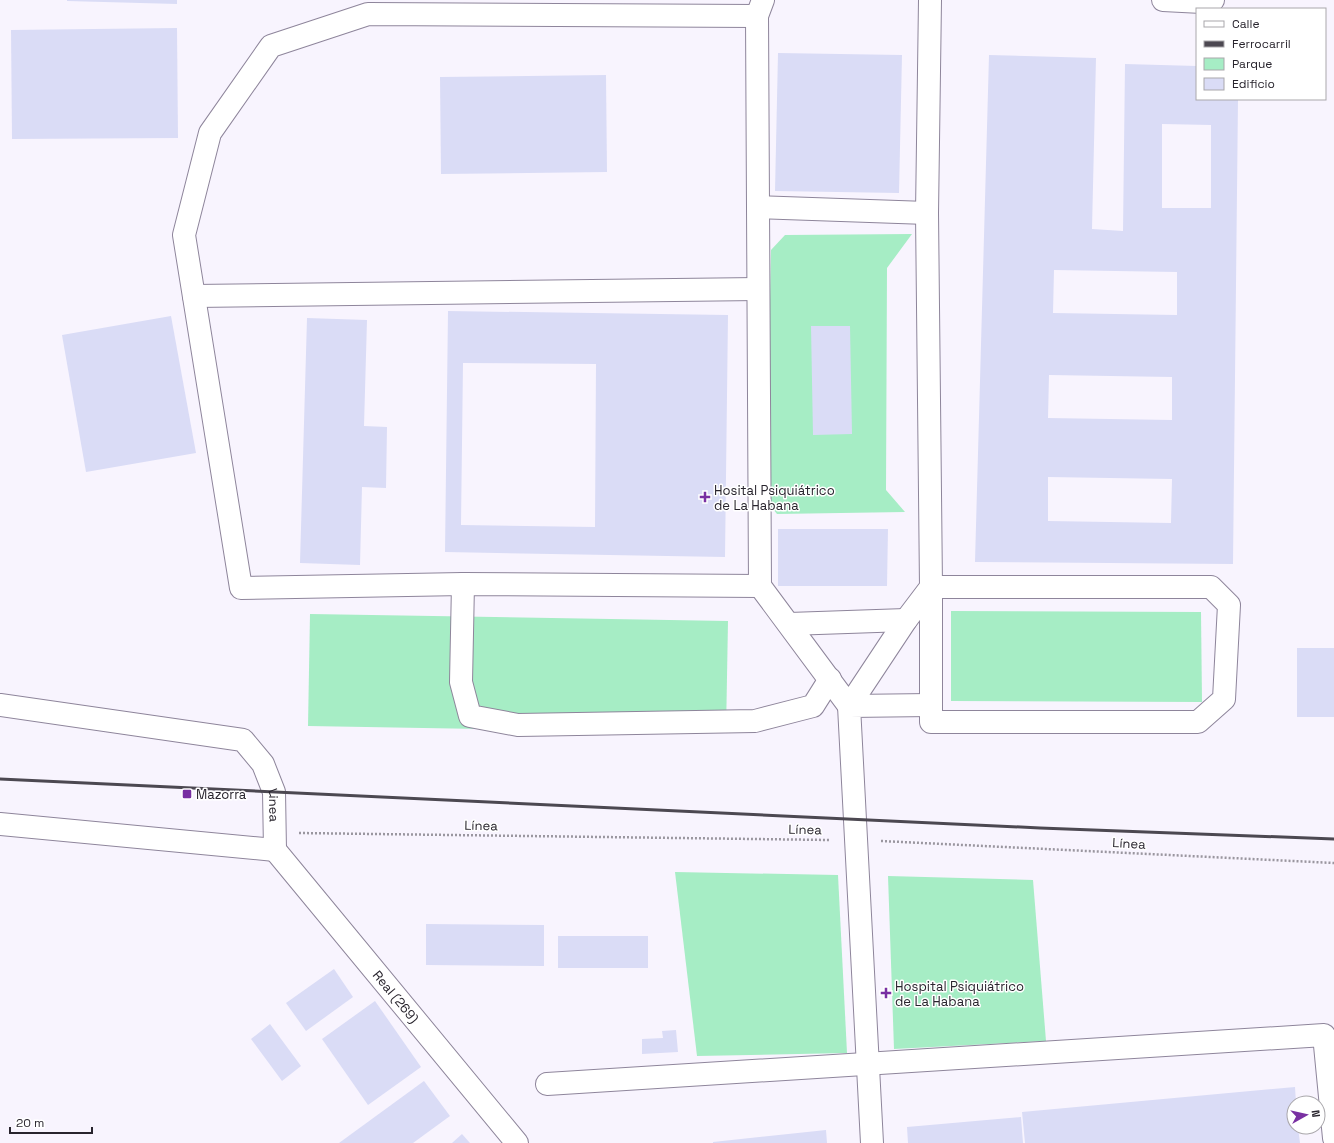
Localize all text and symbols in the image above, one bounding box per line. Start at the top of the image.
legend [1196,8,1326,100]
text: Calle [1232,16,1260,32]
text: Ferrocarril [1232,36,1291,52]
text: Parque [1232,56,1272,72]
text: Edificio [1232,76,1275,92]
place label: Hosital Psiquiátrico de La Habana [714,482,835,514]
marker: Hosital Psiquiátrico de La Habana [699,491,711,503]
place label: Mazorra [196,786,247,803]
street label: Linea [264,786,283,823]
marker: Mazorra [181,788,193,800]
street label: Línea [464,817,498,834]
street label: Línea [788,821,822,838]
street label: Línea [1112,834,1147,853]
street label: Real (269) [369,967,422,1027]
place label: Hospital Psiquiátrico de La Habana [895,978,1024,1010]
marker: Hospital Psiquiátrico de La Habana [880,987,892,999]
north arrow [1286,1095,1326,1135]
scale bar [10,1109,92,1135]
text: N [1308,1109,1323,1118]
text: 20 m [16,1115,44,1131]

